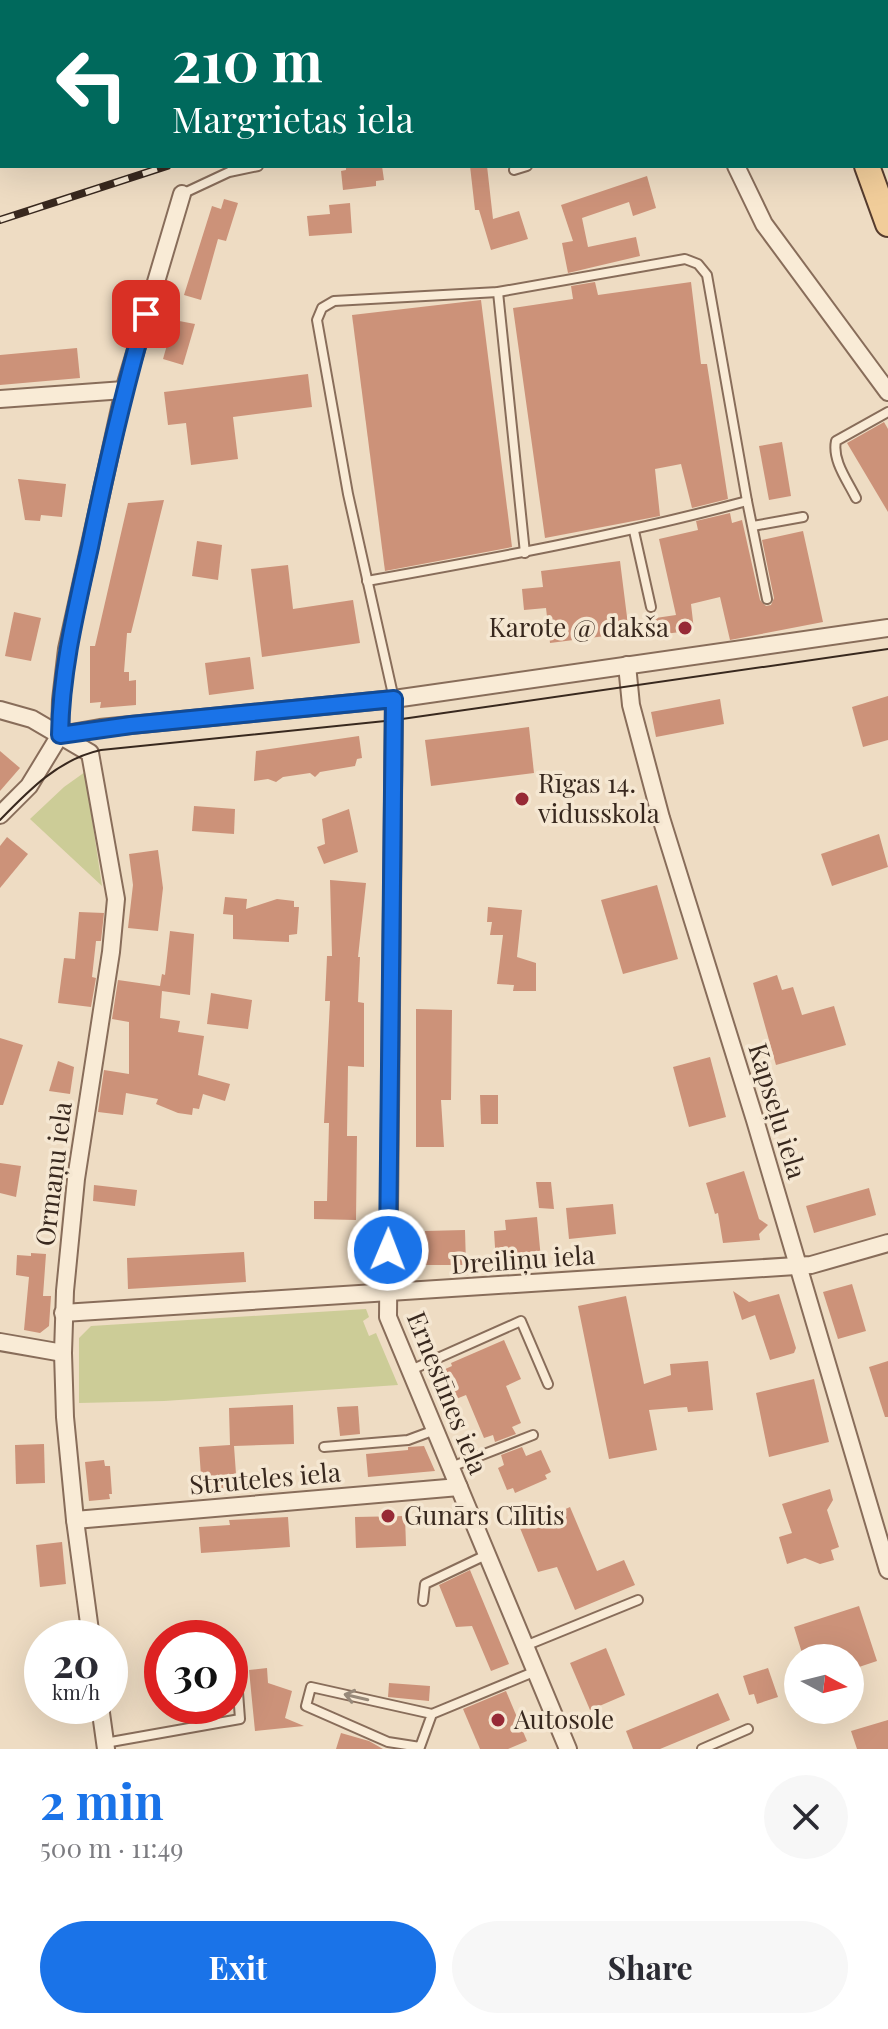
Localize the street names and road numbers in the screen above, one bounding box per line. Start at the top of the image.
street label: Kapseļu iela [741,1038,816,1183]
street label: Ormaņu iela [26,1100,79,1248]
street label: Dreiliņu iela [450,1236,596,1281]
street label: Ernestīnes iela [400,1306,497,1479]
street label: Struteles iela [188,1453,342,1502]

